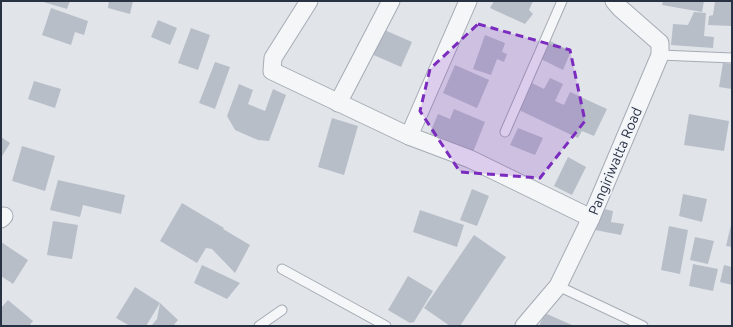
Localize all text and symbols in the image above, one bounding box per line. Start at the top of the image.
street label: Pangiriwatta Road [585,105,645,217]

